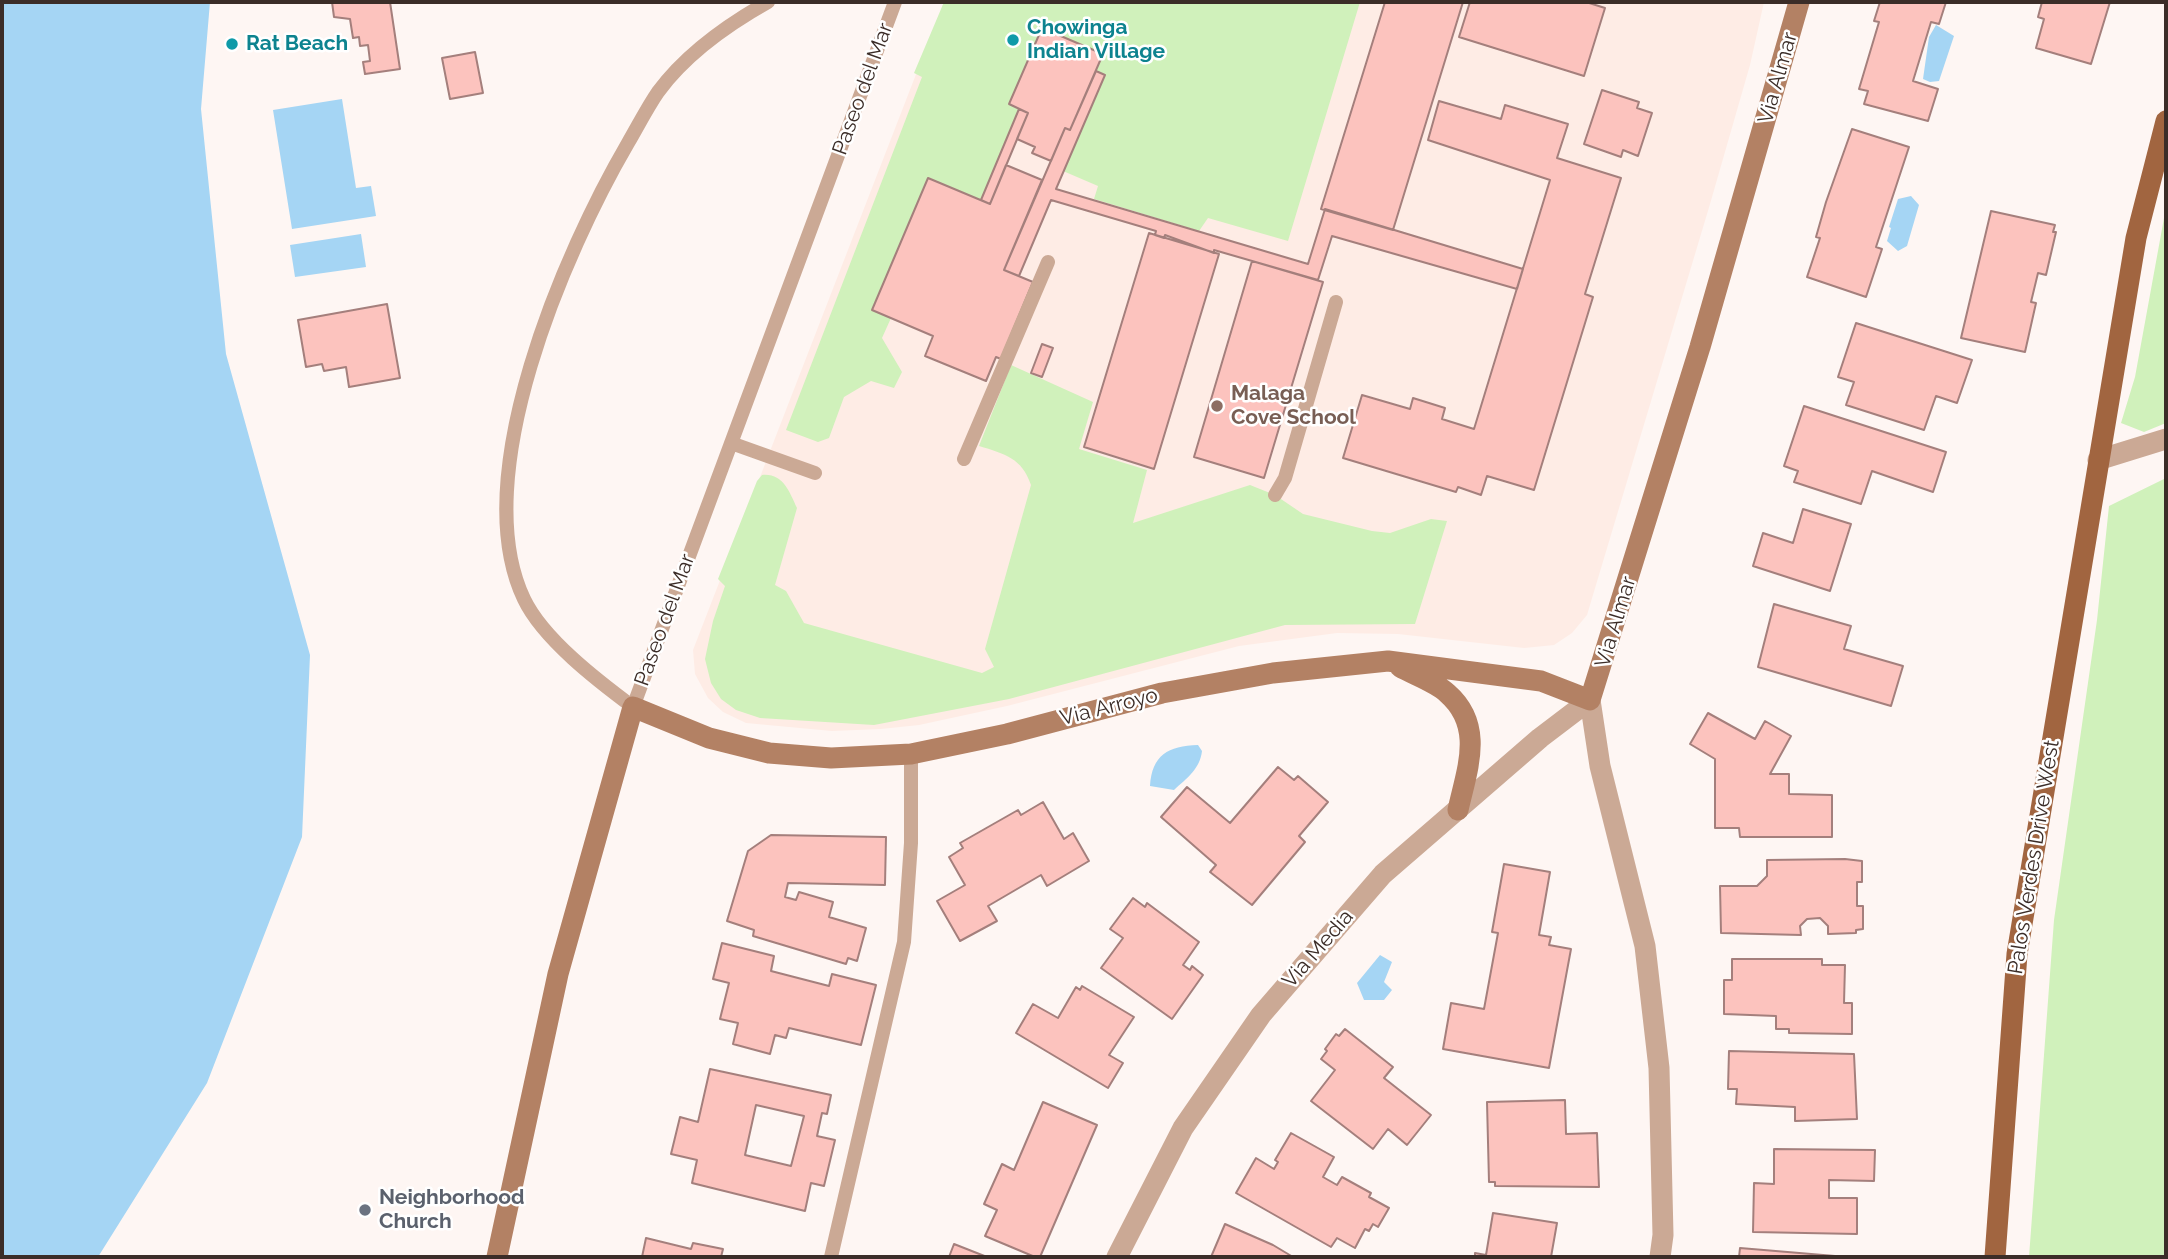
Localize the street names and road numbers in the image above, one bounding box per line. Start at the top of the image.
street label: Paseo del Mar [828,20,898,158]
street label: Via Almar [1753,30,1803,126]
street label: Paseo del Mar [630,551,700,689]
street label: Via Almar [1590,574,1642,670]
street label: Via Arroyo [1058,683,1160,731]
street label: Palos Verdes Drive West [2003,738,2065,976]
street label: Via Media [1277,905,1359,993]

